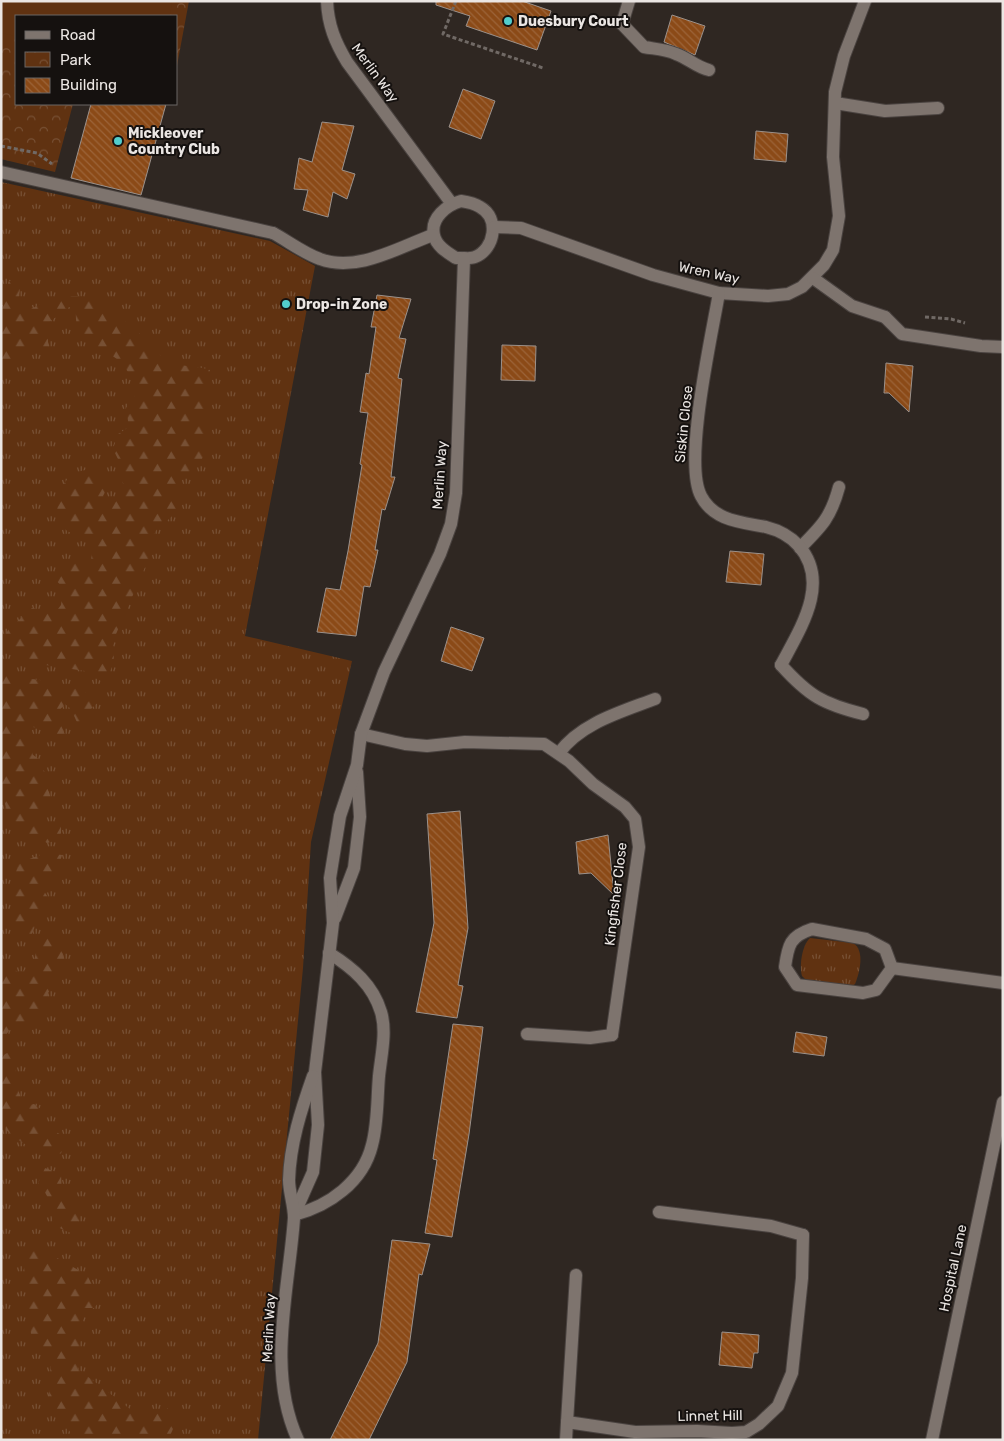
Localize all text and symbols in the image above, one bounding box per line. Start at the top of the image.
place label: Duesbury Court [518,13,629,30]
legend [15,15,178,105]
marker: Duesbury Court [502,15,514,27]
text: Road [60,26,96,44]
street label: Merlin Way [348,40,402,106]
text: Park [60,51,91,69]
text: Building [60,76,117,94]
place label: Mickleover Country Club [128,125,220,158]
marker: Mickleover Country Club [112,135,124,147]
street label: Wren Way [677,258,741,288]
place label: Drop-in Zone [296,296,387,313]
marker: Drop-in Zone [280,298,292,310]
street label: Siskin Close [671,384,697,463]
street label: Merlin Way [429,440,451,510]
street label: Kingfisher Close [601,841,631,947]
street label: Hospital Lane [935,1223,971,1313]
street label: Merlin Way [259,1293,279,1363]
street label: Linnet Hill [677,1407,743,1425]

